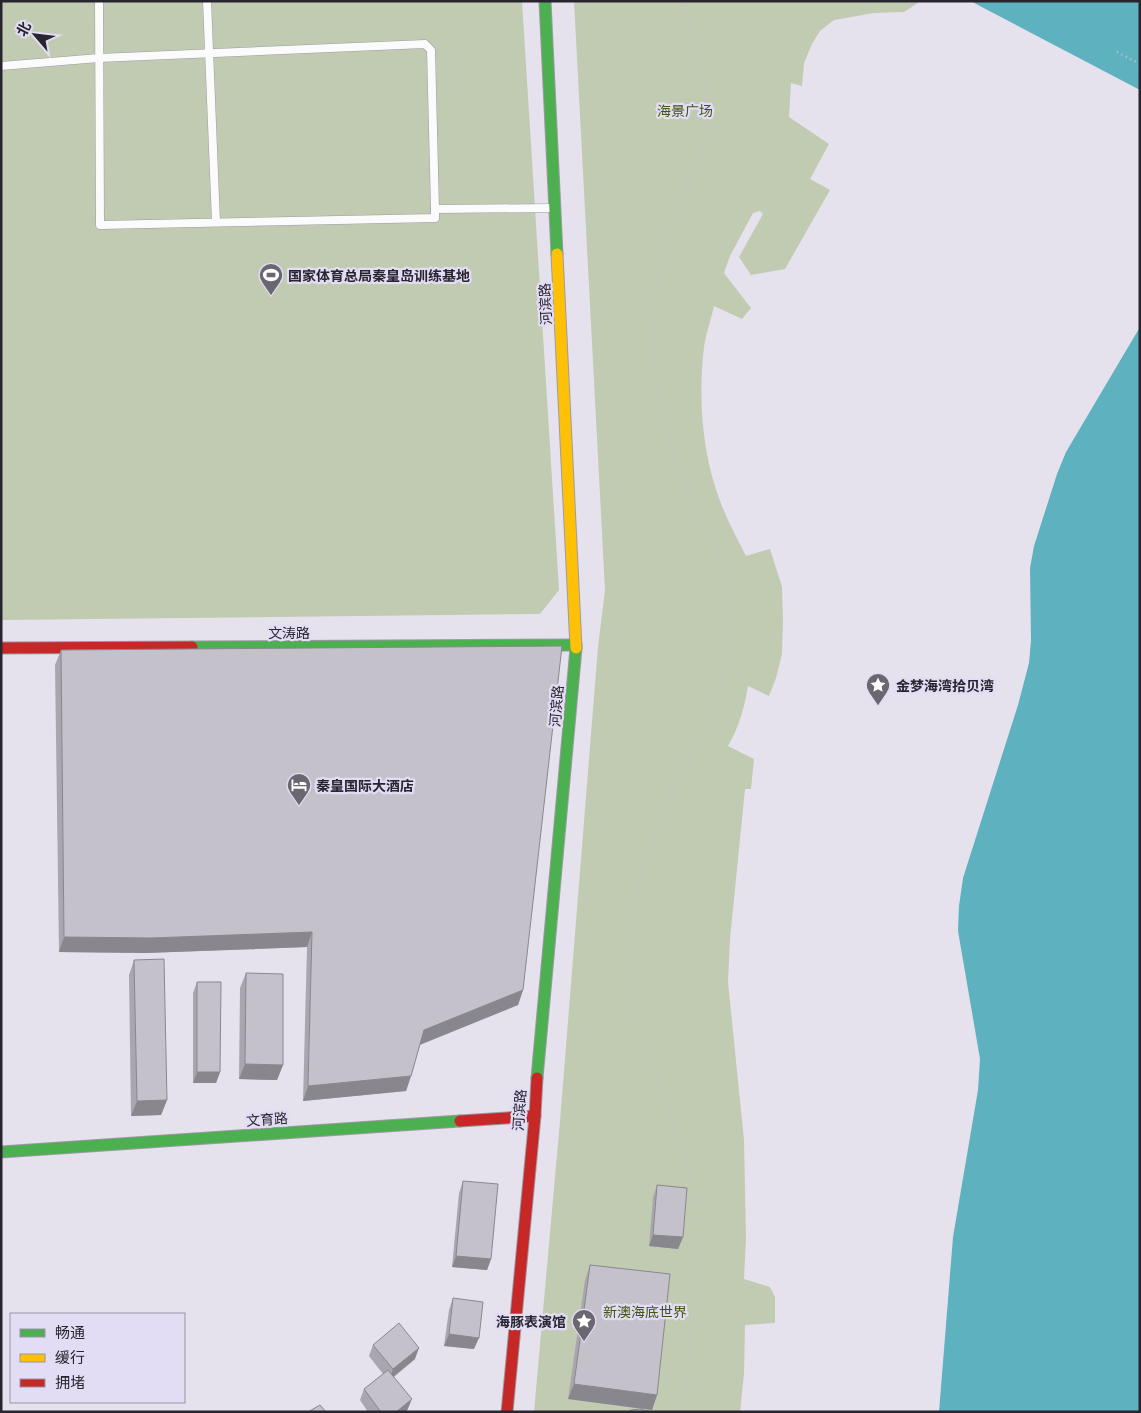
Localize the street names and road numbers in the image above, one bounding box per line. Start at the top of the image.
street label: 河滨路 [535,283,555,325]
street label: 文涛路 [268,624,310,641]
street label: 河滨路 [546,684,566,728]
street label: 河滨路 [509,1088,529,1132]
street label: 文育路 [245,1109,289,1129]

